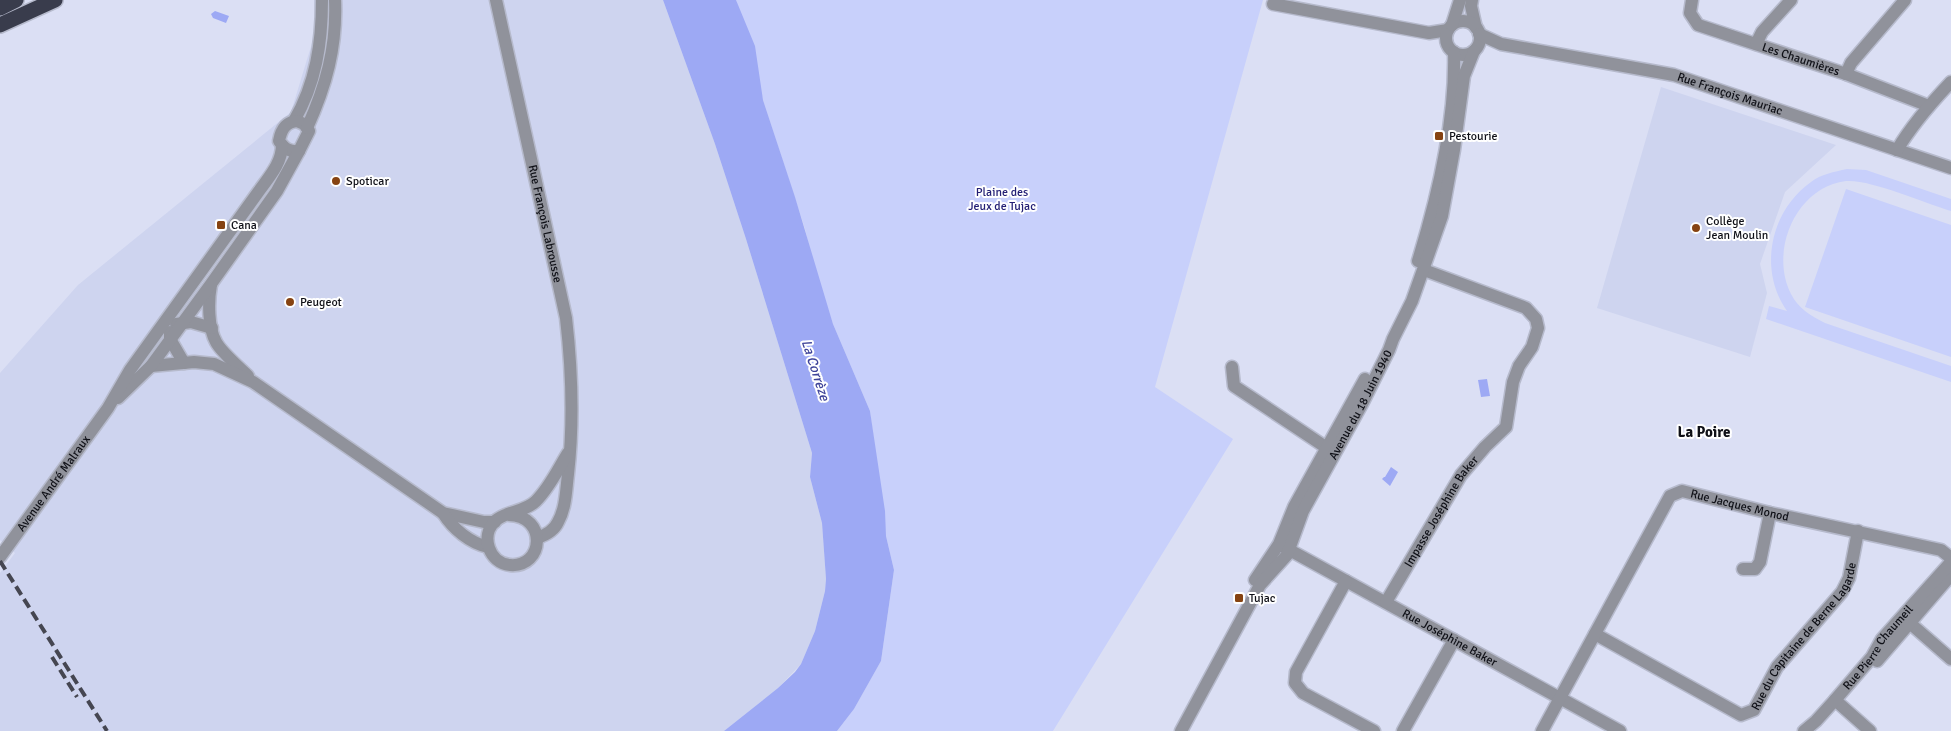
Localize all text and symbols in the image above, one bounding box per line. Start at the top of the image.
street label: Les Chaumières [1760,40,1841,79]
street label: Rue François Mauriac [1675,70,1785,119]
place label: Pestourie [1449,129,1498,144]
marker: Pestourie [1433,130,1445,142]
street label: Rue François Labrousse [524,163,565,284]
place label: Spoticar [346,174,389,189]
marker: Spoticar [330,175,342,187]
park label: Plaine des Jeux de Tujac [968,185,1036,214]
place label: Collège Jean Moulin [1706,214,1768,243]
place label: Cana [231,218,257,233]
marker: Cana [215,219,227,231]
marker: Collège Jean Moulin [1690,222,1702,234]
place label: Peugeot [300,295,342,310]
marker: Peugeot [284,296,296,308]
water label: La Corrèze [798,338,834,404]
street label: Avenue du 18 Juin 1940 [1326,348,1396,462]
district label: La Poire [1678,423,1730,441]
street label: Avenue André Malraux [14,432,94,535]
street label: Impasse Joséphine Baker [1401,453,1482,570]
street label: Rue Jacques Monod [1689,486,1790,525]
street label: Rue du Capitaine de Berne Lagarde [1748,561,1860,713]
place label: Tujac [1249,591,1276,606]
marker: Tujac [1233,592,1245,604]
street label: Rue Pierre Chaumeil [1840,602,1917,693]
street label: Rue Joséphine Baker [1399,606,1500,671]

